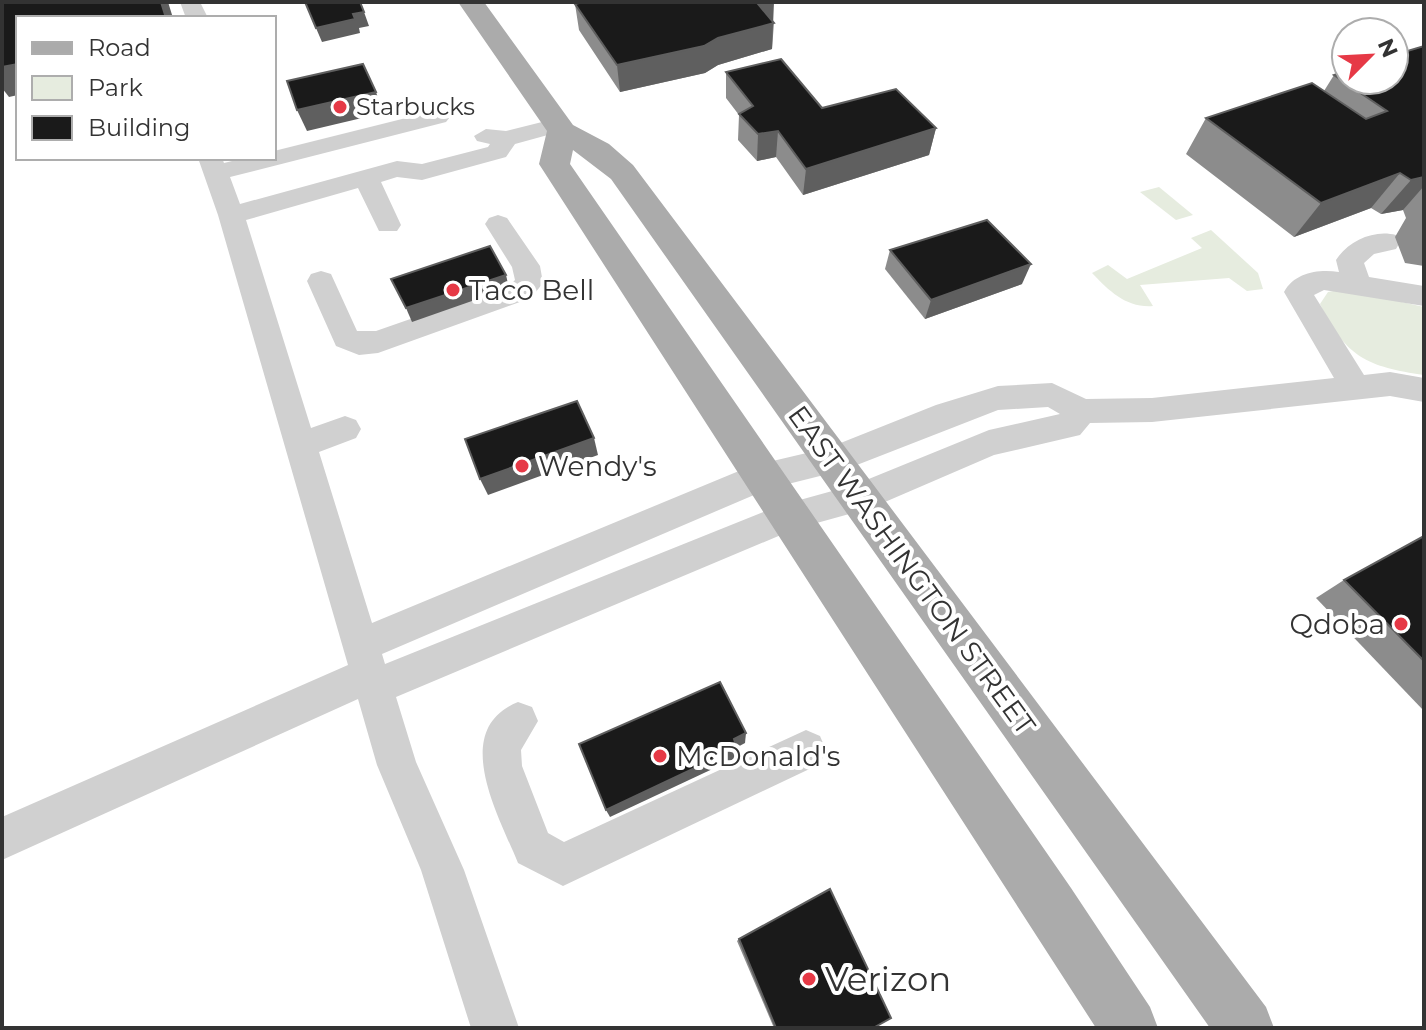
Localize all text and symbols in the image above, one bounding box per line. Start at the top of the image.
legend [16,16,276,160]
north arrow [1330,16,1410,96]
text: Road [88,33,151,62]
text: N [1372,34,1404,62]
text: Park [88,73,143,102]
place label: Starbucks [356,92,475,121]
marker: Starbucks [331,98,349,116]
text: Building [88,113,191,142]
place label: Taco Bell [469,273,594,307]
marker: Taco Bell [444,281,462,299]
street label: EAST WASHINGTON STREET [781,399,1043,741]
place label: Wendy's [538,449,657,483]
marker: Wendy's [513,457,531,475]
place label: Qdoba [1290,607,1385,641]
marker: Qdoba [1392,615,1410,633]
place label: McDonald's [676,739,840,773]
marker: McDonald's [651,747,669,765]
place label: Verizon [825,958,951,1000]
marker: Verizon [800,970,818,988]

